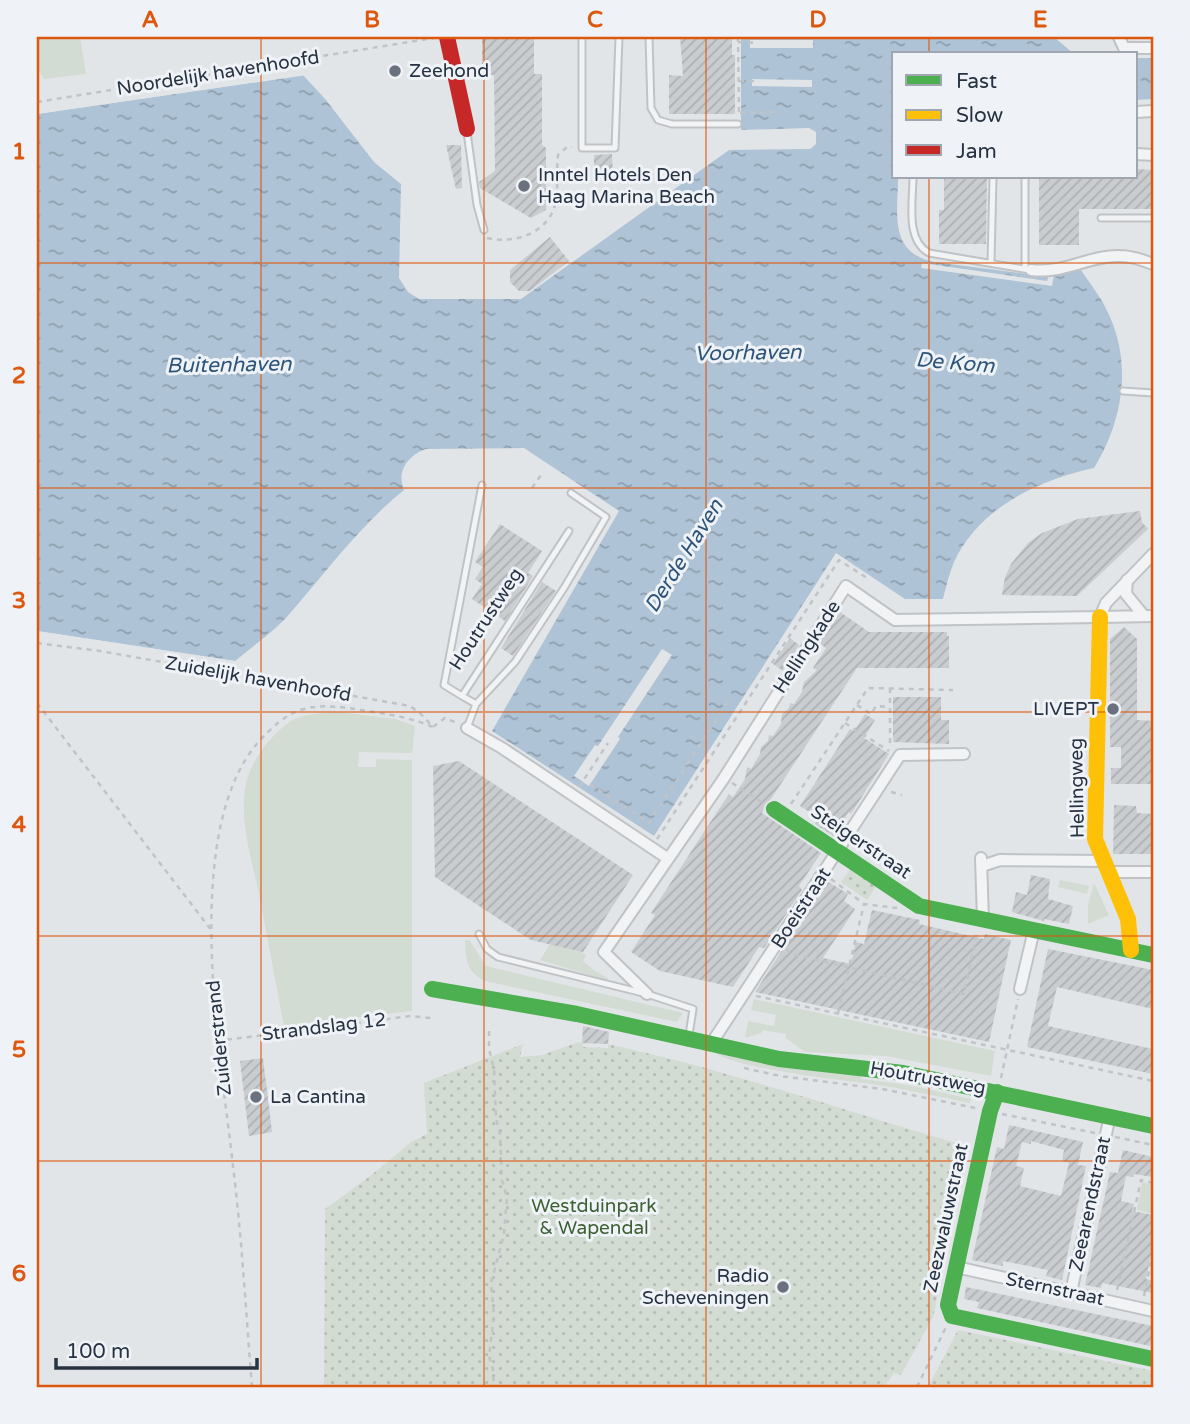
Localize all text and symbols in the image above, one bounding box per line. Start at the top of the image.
text: A [141,6,159,34]
text: B [364,6,380,34]
text: C [587,6,603,34]
text: D [809,6,827,34]
text: E [1033,6,1047,34]
street label: Noordelijk havenhoofd [115,46,321,100]
legend [892,52,1138,178]
place label: Zeehond [409,60,489,82]
marker: Zeehond [387,63,403,79]
text: Fast [956,69,997,94]
text: Slow [956,103,1004,128]
text: 1 [12,138,26,166]
text: Jam [956,139,997,164]
place label: Inntel Hotels Den Haag Marina Beach [538,164,715,208]
marker: Inntel Hotels Den Haag Marina Beach [516,178,532,194]
water label: Voorhaven [694,340,803,366]
water label: De Kom [915,347,996,379]
water label: Buitenhaven [166,351,293,379]
text: 2 [12,362,26,390]
water label: Derde Haven [639,494,729,617]
street label: Houtrustweg [445,564,527,674]
text: 3 [12,587,26,615]
street label: Hellingkade [769,596,845,698]
street label: Zuidelijk havenhoofd [163,652,353,706]
place label: LIVEPT [1033,698,1099,720]
marker: LIVEPT [1105,701,1121,717]
street label: Hellingweg [1065,738,1089,838]
street label: Steigerstraat [807,800,915,884]
text: 4 [12,811,27,839]
street label: Boeistraat [767,863,835,953]
street label: Zuiderstrand [202,979,236,1097]
street label: Strandslag 12 [260,1008,388,1046]
text: 5 [12,1036,26,1064]
street label: Houtrustweg [868,1057,988,1099]
place label: La Cantina [270,1086,366,1108]
marker: La Cantina [248,1089,264,1105]
street label: Zeearendstraat [1065,1134,1115,1274]
street label: Zeezwaluwstraat [919,1141,973,1295]
park label: Westduinpark & Wapendal [531,1195,657,1239]
text: 6 [12,1260,26,1288]
place label: Radio Scheveningen [642,1265,769,1309]
street label: Sternstraat [1004,1268,1106,1310]
marker: Radio Scheveningen [775,1279,791,1295]
scale bar [56,1326,257,1370]
text: 100 m [66,1339,130,1364]

